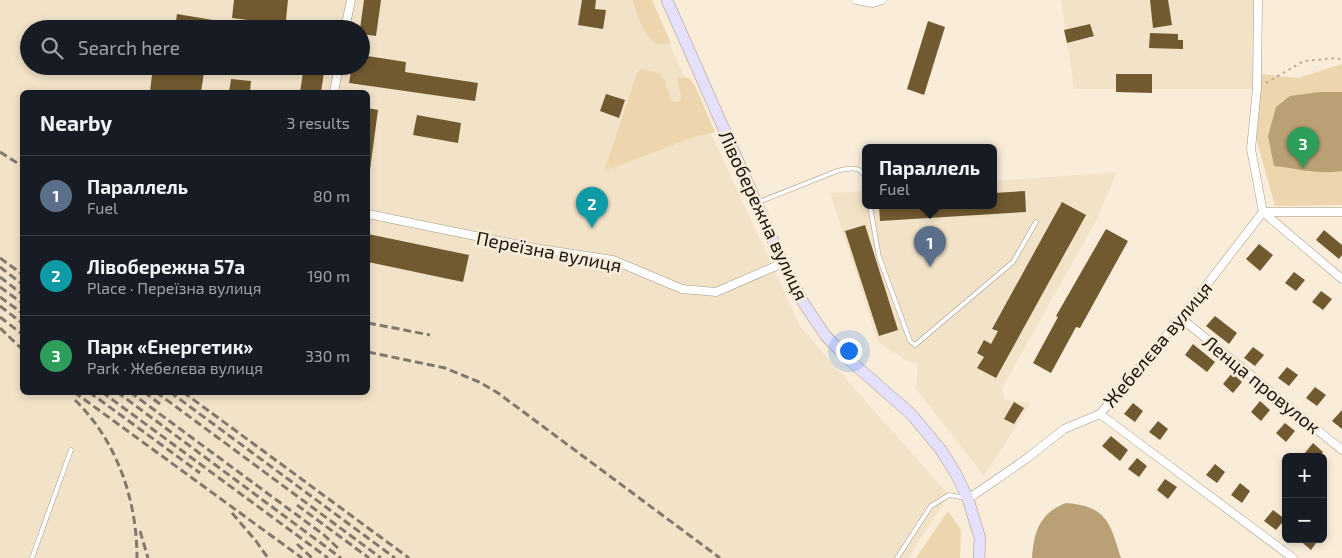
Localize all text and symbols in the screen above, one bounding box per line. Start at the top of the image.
search box [20,20,370,75]
icon: search [38,34,66,62]
text: Search here [78,36,180,59]
text: Nearby [40,110,112,135]
text: 3 results [287,113,350,132]
street label: Лівобережна вулиця [714,126,814,304]
pin: 3 [1287,127,1319,168]
popup [862,144,997,209]
text: Параллель [879,156,980,179]
text: Параллель [87,175,188,198]
text: Fuel [879,179,910,198]
text: 1 [53,186,59,205]
text: 80 m [313,186,350,205]
pin: 2 [576,187,608,228]
text: Fuel [87,198,118,217]
street label: Переїзна вулиця [474,226,624,277]
pin: 1 [914,226,946,267]
text: Лівобережна 57а [87,255,245,278]
text: 2 [51,266,61,285]
text: 190 m [307,266,350,285]
street label: Жебелєва вулиця [1098,276,1217,412]
text: Place · Переїзна вулиця [87,278,261,297]
street label: Ленца провулок [1198,330,1325,439]
text: Парк «Енергетик» [87,335,253,358]
your location [836,338,862,364]
text: 3 [51,346,61,365]
text: 330 m [305,346,350,365]
text: Park · Жебелєва вулиця [87,358,263,377]
map controls [1282,453,1327,543]
button: + [1282,453,1327,498]
button: − [1282,498,1327,543]

